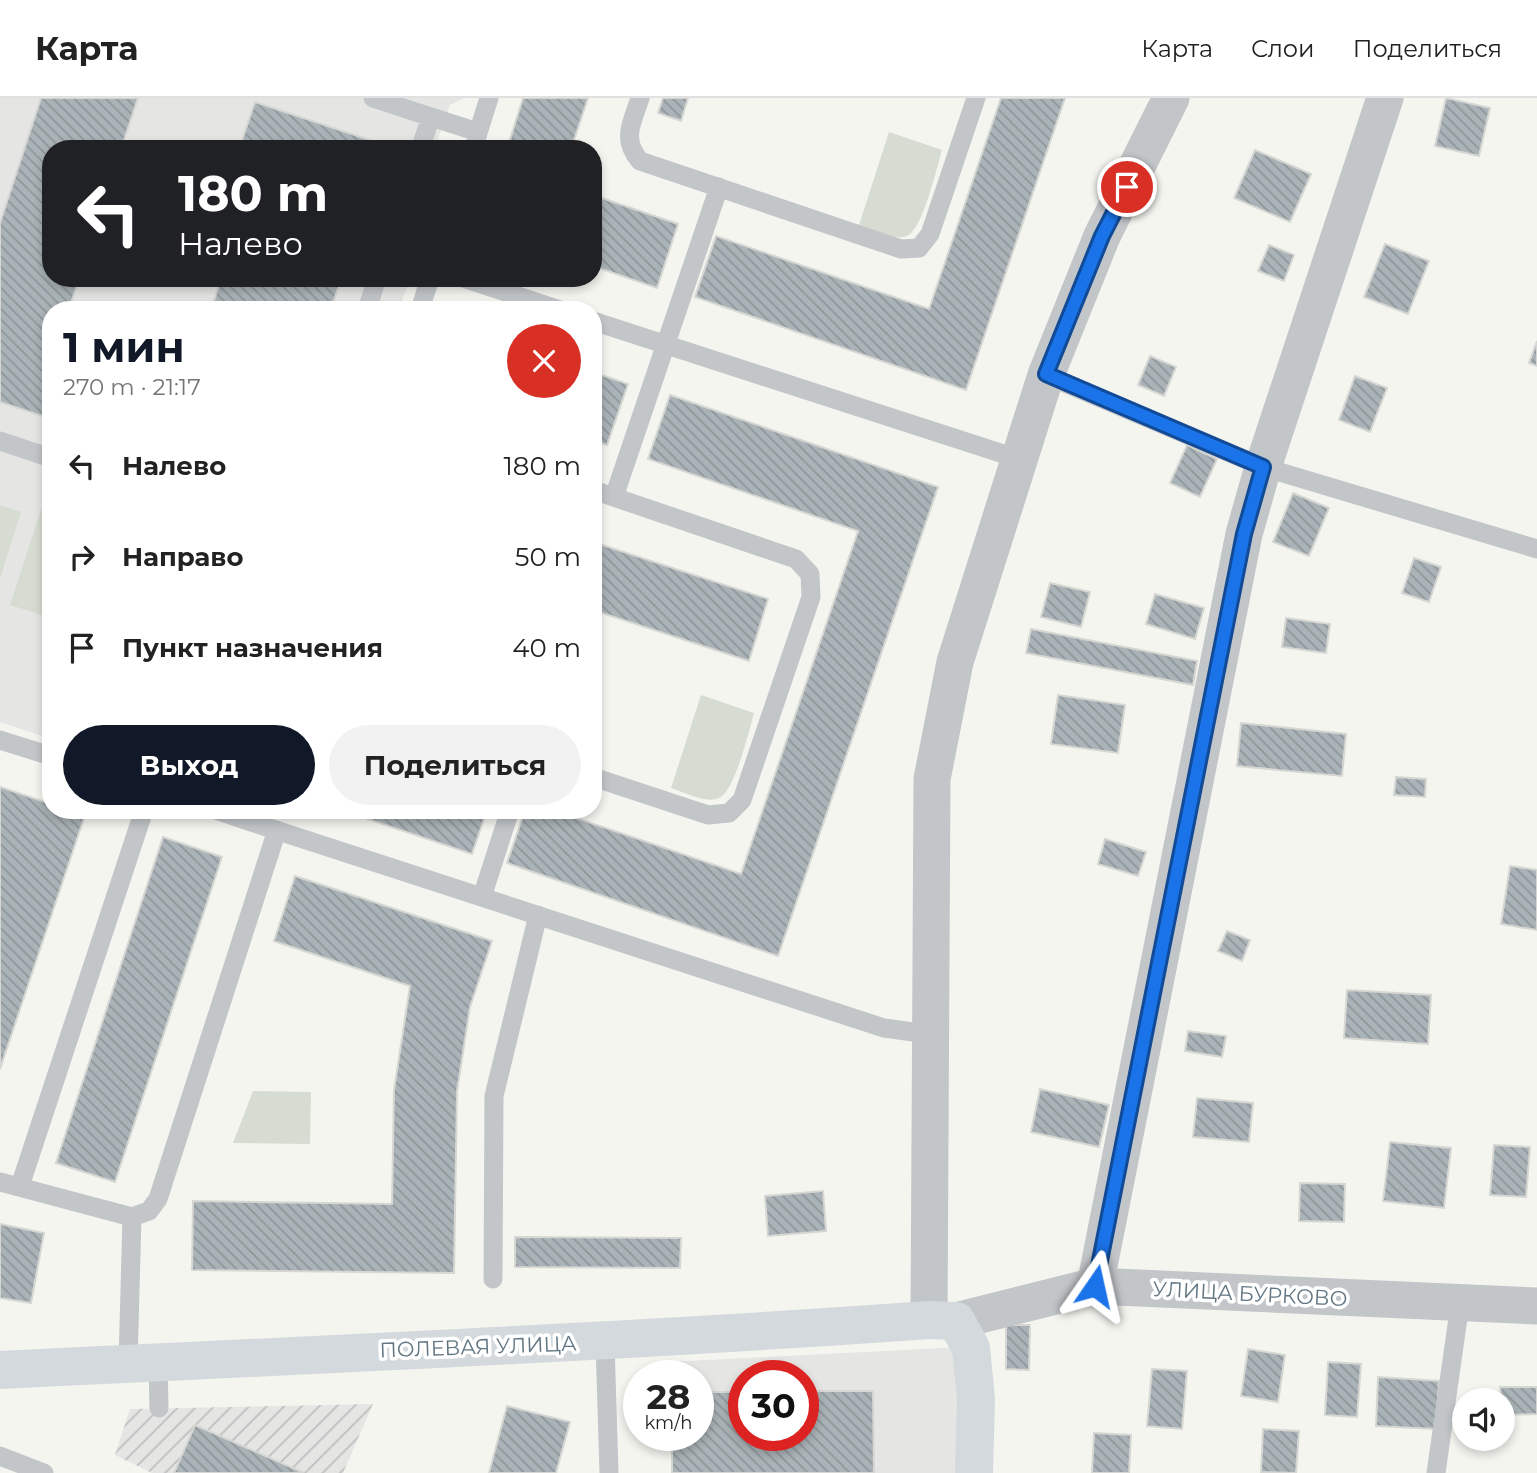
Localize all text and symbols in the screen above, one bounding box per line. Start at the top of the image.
text: Карта [35,28,138,68]
text: Карта [1141,34,1213,63]
text: Слои [1251,34,1315,63]
text: Поделиться [1353,34,1502,63]
pin [1097,157,1157,217]
text: 180 m [178,164,328,223]
icon: left [63,168,154,259]
icon: arrive [1108,168,1146,206]
text: Налево [178,224,303,263]
text: 1 мин [63,321,185,373]
button: close [507,324,581,398]
text: 270 m · 21:17 [63,373,201,401]
icon: left [63,447,101,485]
text: Налево [122,450,226,482]
text: 180 m [503,450,581,482]
icon: right [63,538,101,576]
text: Направо [122,541,243,573]
text: 50 m [515,541,581,573]
icon: arrive [63,629,101,667]
text: Пункт назначения [122,632,383,664]
text: 40 m [512,632,581,664]
button: Выход [63,725,315,805]
button: Поделиться [329,725,581,805]
position arrow [1058,1249,1132,1323]
street label: УЛИЦА БУРКОВО [1152,1276,1348,1311]
street label: ПОЛЕВАЯ УЛИЦА [379,1331,577,1362]
speed limit sign: 30 [728,1360,819,1451]
text: 28 [647,1375,690,1418]
map controls [1452,1388,1515,1451]
button: sound [1452,1388,1515,1451]
text: km/h [644,1412,693,1434]

